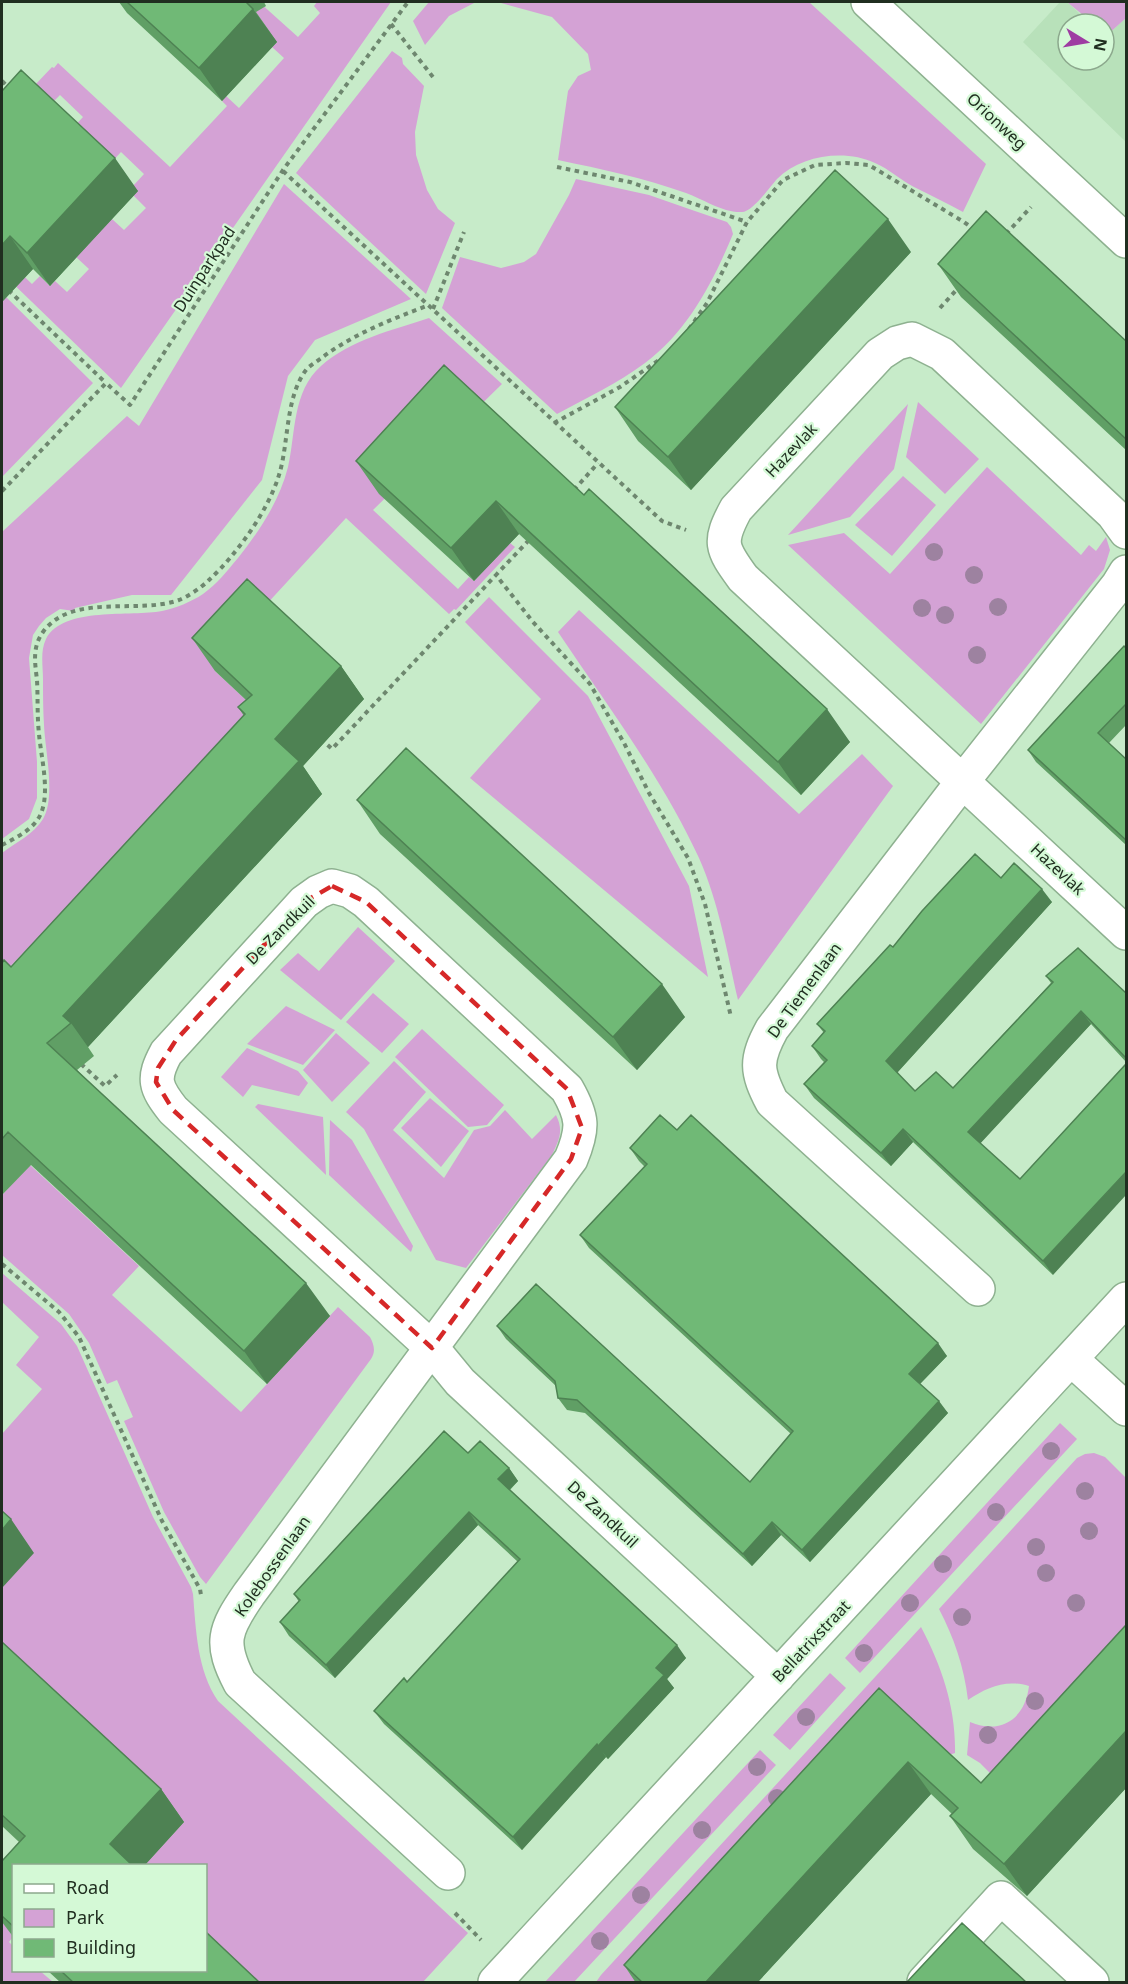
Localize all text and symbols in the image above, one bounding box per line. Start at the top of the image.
north arrow [1056,12,1116,72]
text: N [1089,36,1113,53]
street label: Orionweg [962,88,1032,154]
street label: Duinparkpad [168,222,240,316]
street label: Hazevlak [760,418,822,482]
street label: Hazevlak [1026,838,1090,900]
street label: De Zandkuil [241,891,319,969]
street label: De Tiemenlaan [762,938,846,1042]
street label: De Zandkuil [563,1475,643,1553]
street label: Kolebossenlaan [229,1511,315,1621]
street label: Bellatrixstraat [767,1595,855,1687]
legend [12,1864,207,1972]
text: Road [66,1875,109,1899]
text: Park [66,1905,104,1929]
text: Building [66,1935,136,1959]

